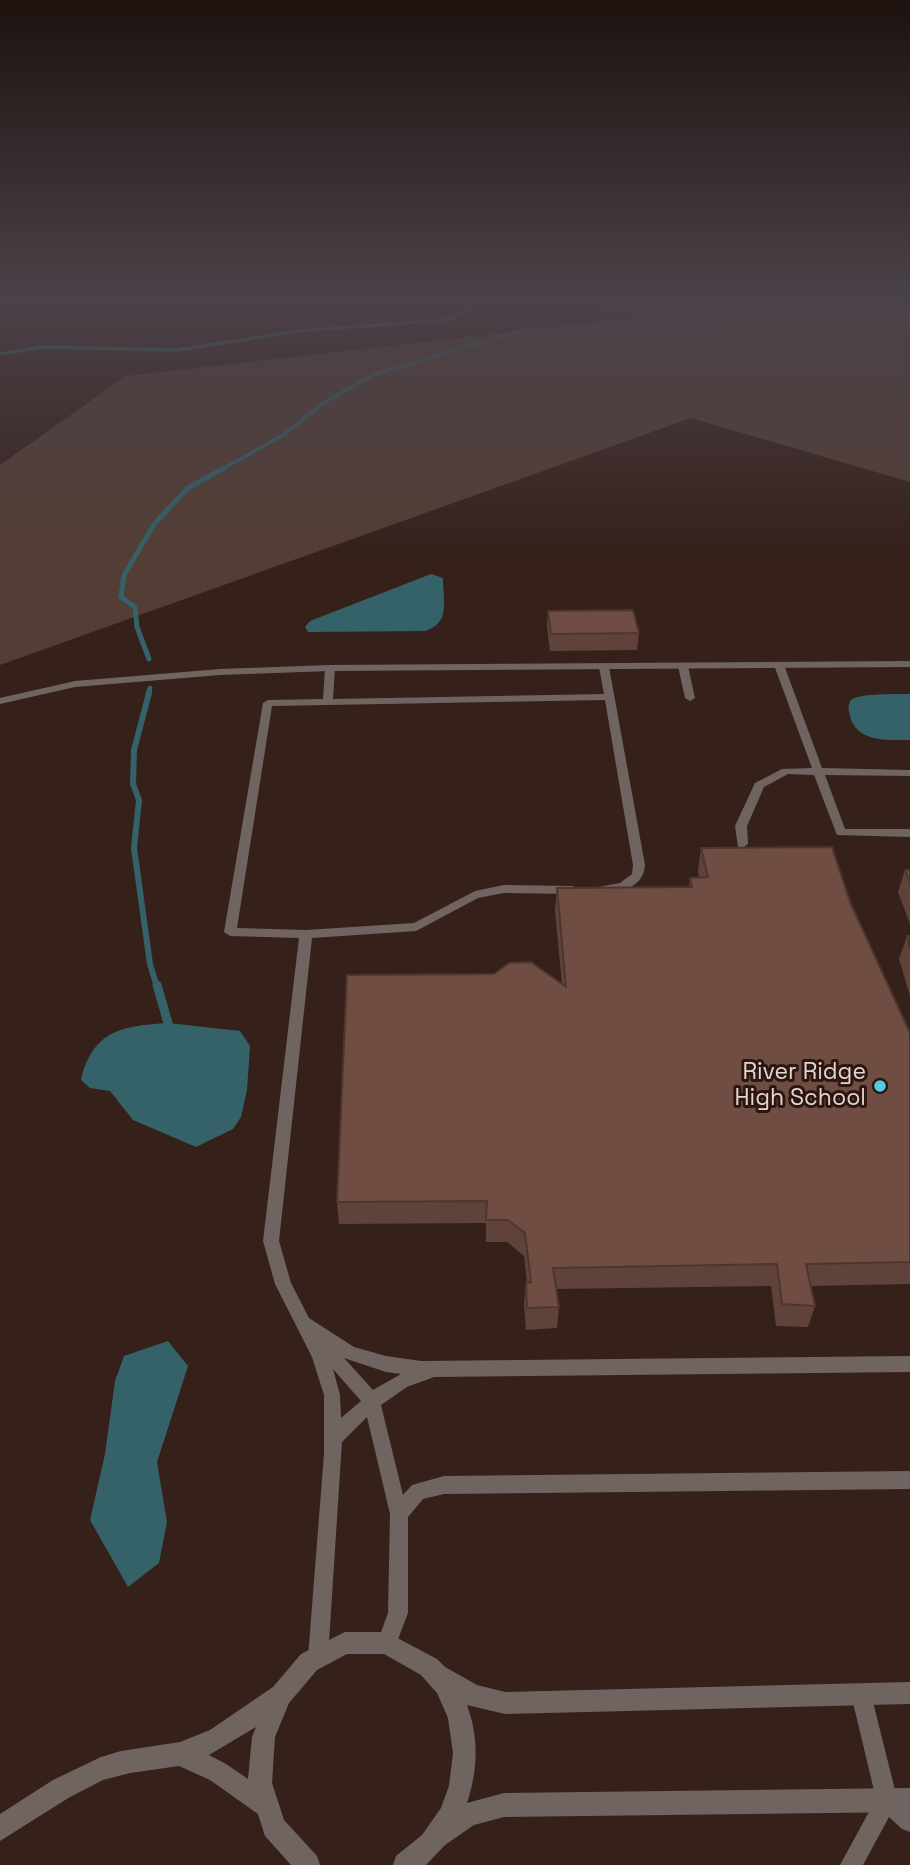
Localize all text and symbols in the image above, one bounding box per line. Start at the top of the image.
place label: River Ridge High School [734,1059,866,1113]
marker: River Ridge High School [872,1078,888,1094]

